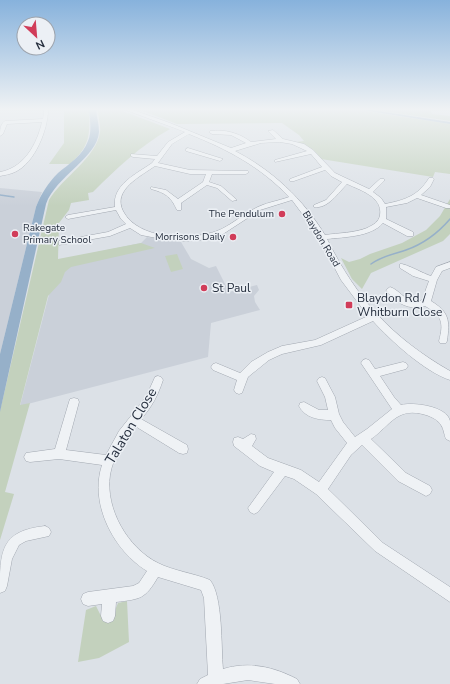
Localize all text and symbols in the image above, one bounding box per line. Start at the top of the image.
north arrow [16,16,56,56]
text: N [33,36,47,53]
place label: The Pendulum [209,207,274,221]
street label: Blaydon Road [299,208,343,270]
marker: The Pendulum [277,209,287,219]
place label: Rakegate Primary School [23,221,91,247]
marker: Rakegate Primary School [10,229,20,239]
place label: Morrisons Daily [155,230,226,244]
marker: Morrisons Daily [228,232,238,242]
place label: St Paul [212,280,251,296]
marker: St Paul [199,283,209,293]
place label: Blaydon Rd / Whitburn Close [357,290,442,320]
marker: Blaydon Rd / Whitburn Close [344,300,354,310]
street label: Talaton Close [101,384,161,468]

